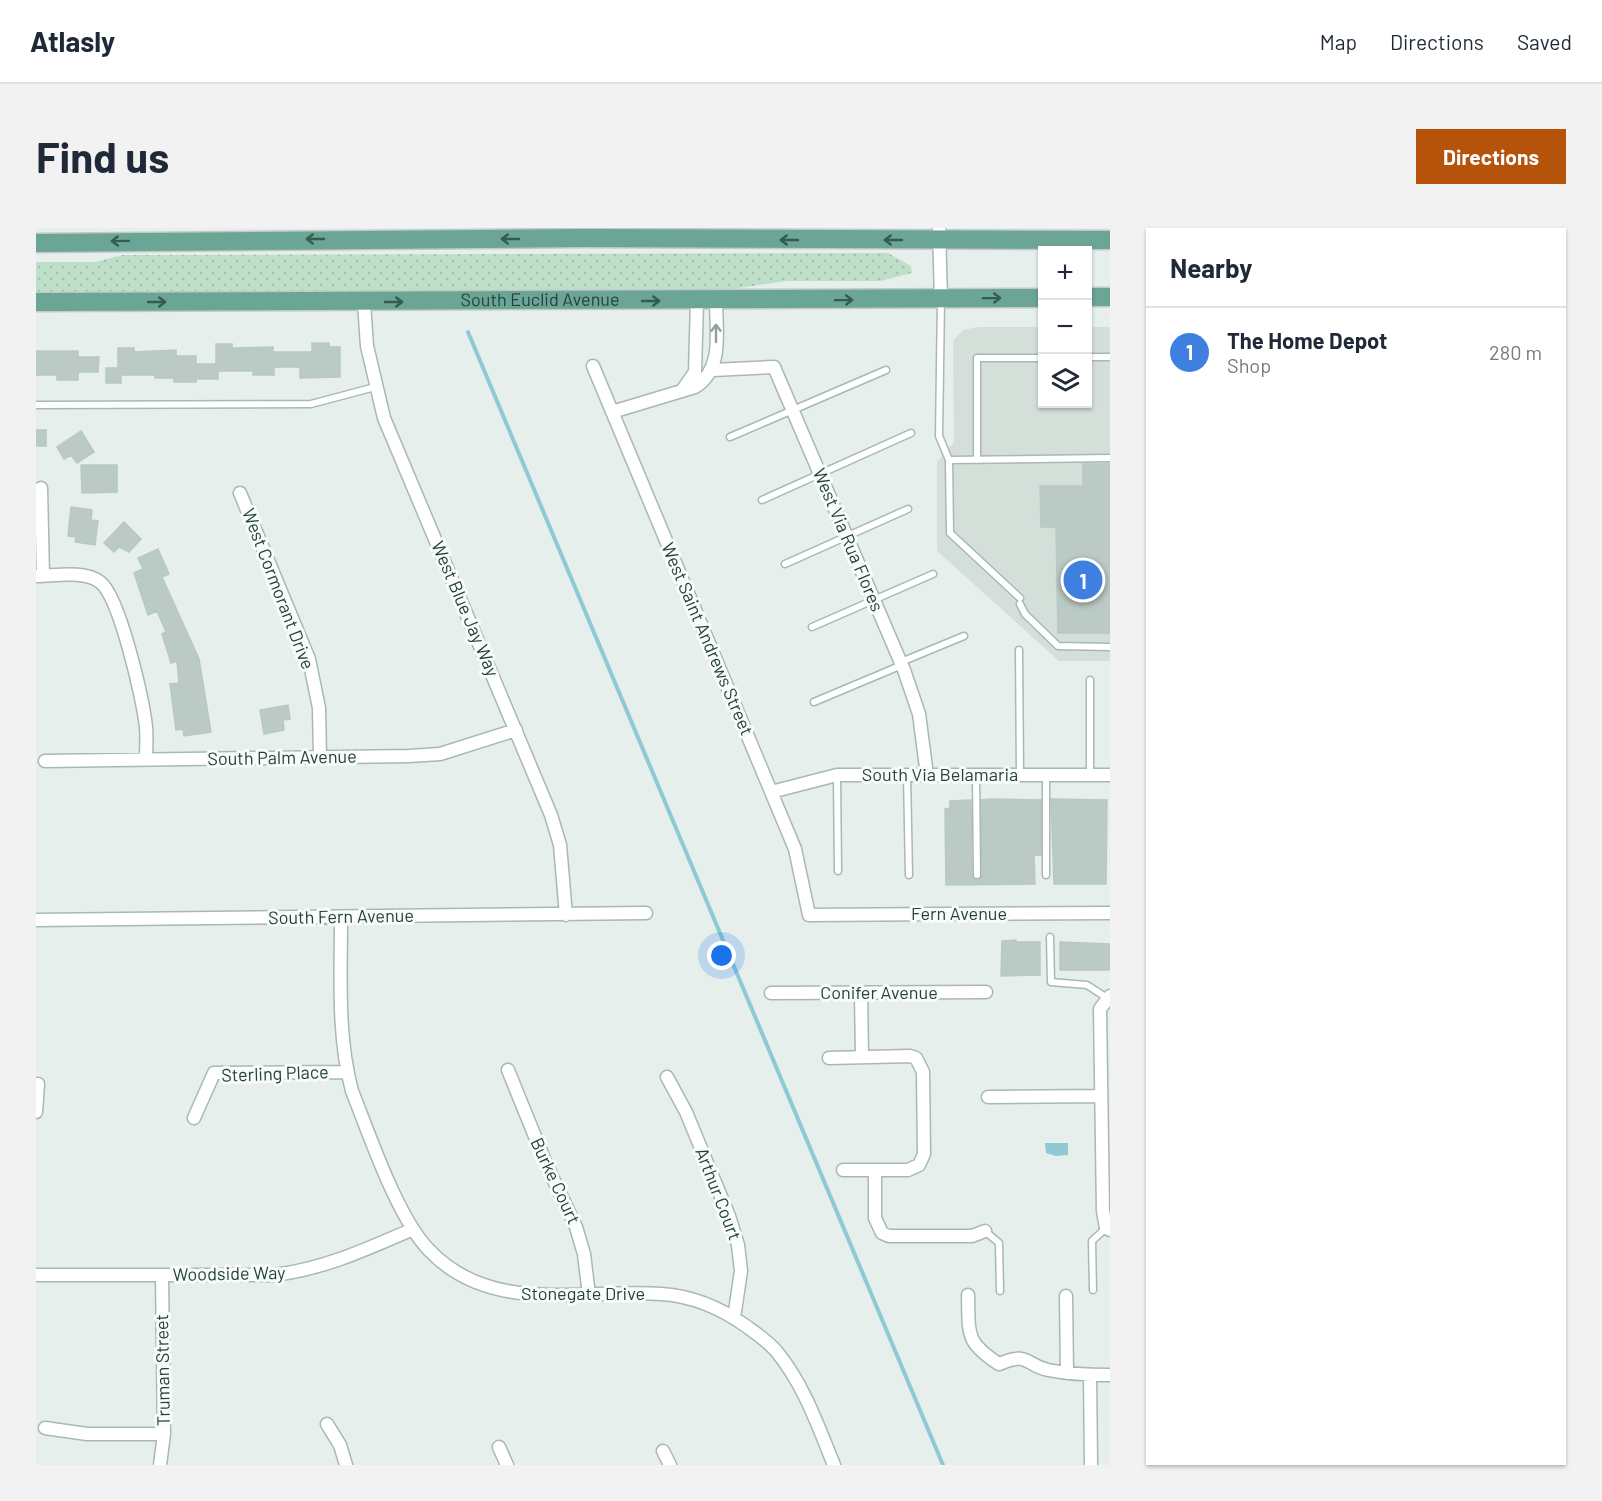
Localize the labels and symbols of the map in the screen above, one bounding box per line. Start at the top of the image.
one-way arrow [500,233,520,245]
one-way arrow [305,234,325,245]
one-way arrow [779,234,799,246]
one-way arrow [884,234,904,246]
one-way arrow [110,236,130,247]
street label: South Euclid Avenue [460,288,620,310]
one-way arrow [981,292,1001,304]
one-way arrow [834,294,854,305]
one-way arrow [641,295,661,307]
one-way arrow [147,296,167,308]
one-way arrow [384,297,404,308]
one-way arrow [710,324,722,344]
street label: West Via Rua Flores [809,465,889,614]
street label: West Cormorant Drive [238,505,320,672]
street label: West Blue Jay Way [427,538,504,680]
street label: West Saint Andrews Street [657,539,759,738]
pin: 1 [1064,558,1102,602]
street label: South Palm Avenue [207,745,357,769]
street label: South Via Belamaria [862,763,1018,785]
street label: Fern Avenue [911,902,1007,924]
street label: South Fern Avenue [268,904,414,928]
your location [707,941,736,970]
street label: Conifer Avenue [820,981,938,1003]
street label: Sterling Place [221,1060,329,1086]
street label: Burke Court [526,1134,585,1227]
street label: Arthur Court [691,1144,747,1243]
street label: Woodside Way [172,1261,286,1285]
street label: Stonegate Drive [521,1282,645,1304]
street label: Truman Street [150,1314,174,1426]

